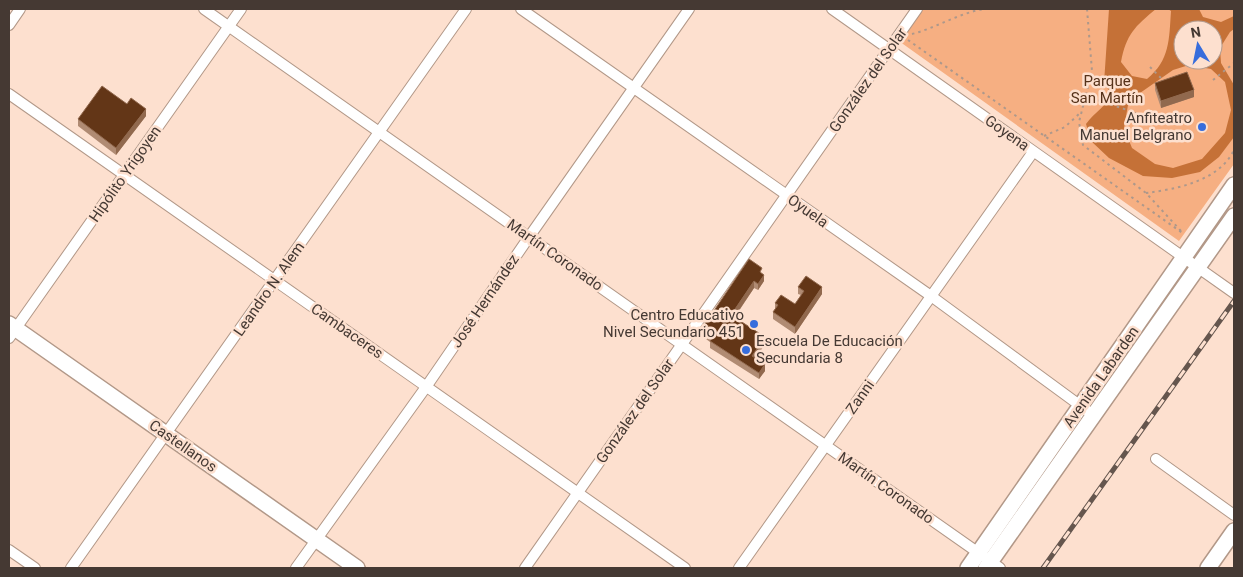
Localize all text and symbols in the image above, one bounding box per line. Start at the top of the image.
north arrow [1173,20,1223,70]
text: N [1189,23,1202,41]
street label: González del Solar [825,24,911,136]
park label: Parque San Martín [1071,72,1143,107]
place label: Anfiteatro Manuel Belgrano [1080,109,1192,144]
street label: Goyena [981,111,1033,155]
marker: Anfiteatro Manuel Belgrano [1196,121,1208,133]
street label: Hipólito Yrigoyen [85,122,165,226]
street label: Oyuela [784,191,832,231]
street label: Martín Coronado [504,215,606,295]
street label: Leandro N. Alem [230,238,308,340]
street label: José Hernández [447,251,523,351]
street label: Cambaceres [307,300,387,362]
place label: Centro Educativo Nivel Secundario 451 [603,306,744,341]
marker: Centro Educativo Nivel Secundario 451 [748,318,760,330]
street label: Avenida Labarden [1059,323,1143,431]
place label: Escuela De Educación Secundaria 8 [756,332,903,367]
marker: Escuela De Educación Secundaria 8 [740,344,752,356]
street label: González del Solar [592,355,678,467]
street label: Zanni [842,377,878,417]
street label: Castellanos [146,416,220,476]
street label: Martín Coronado [835,448,937,528]

